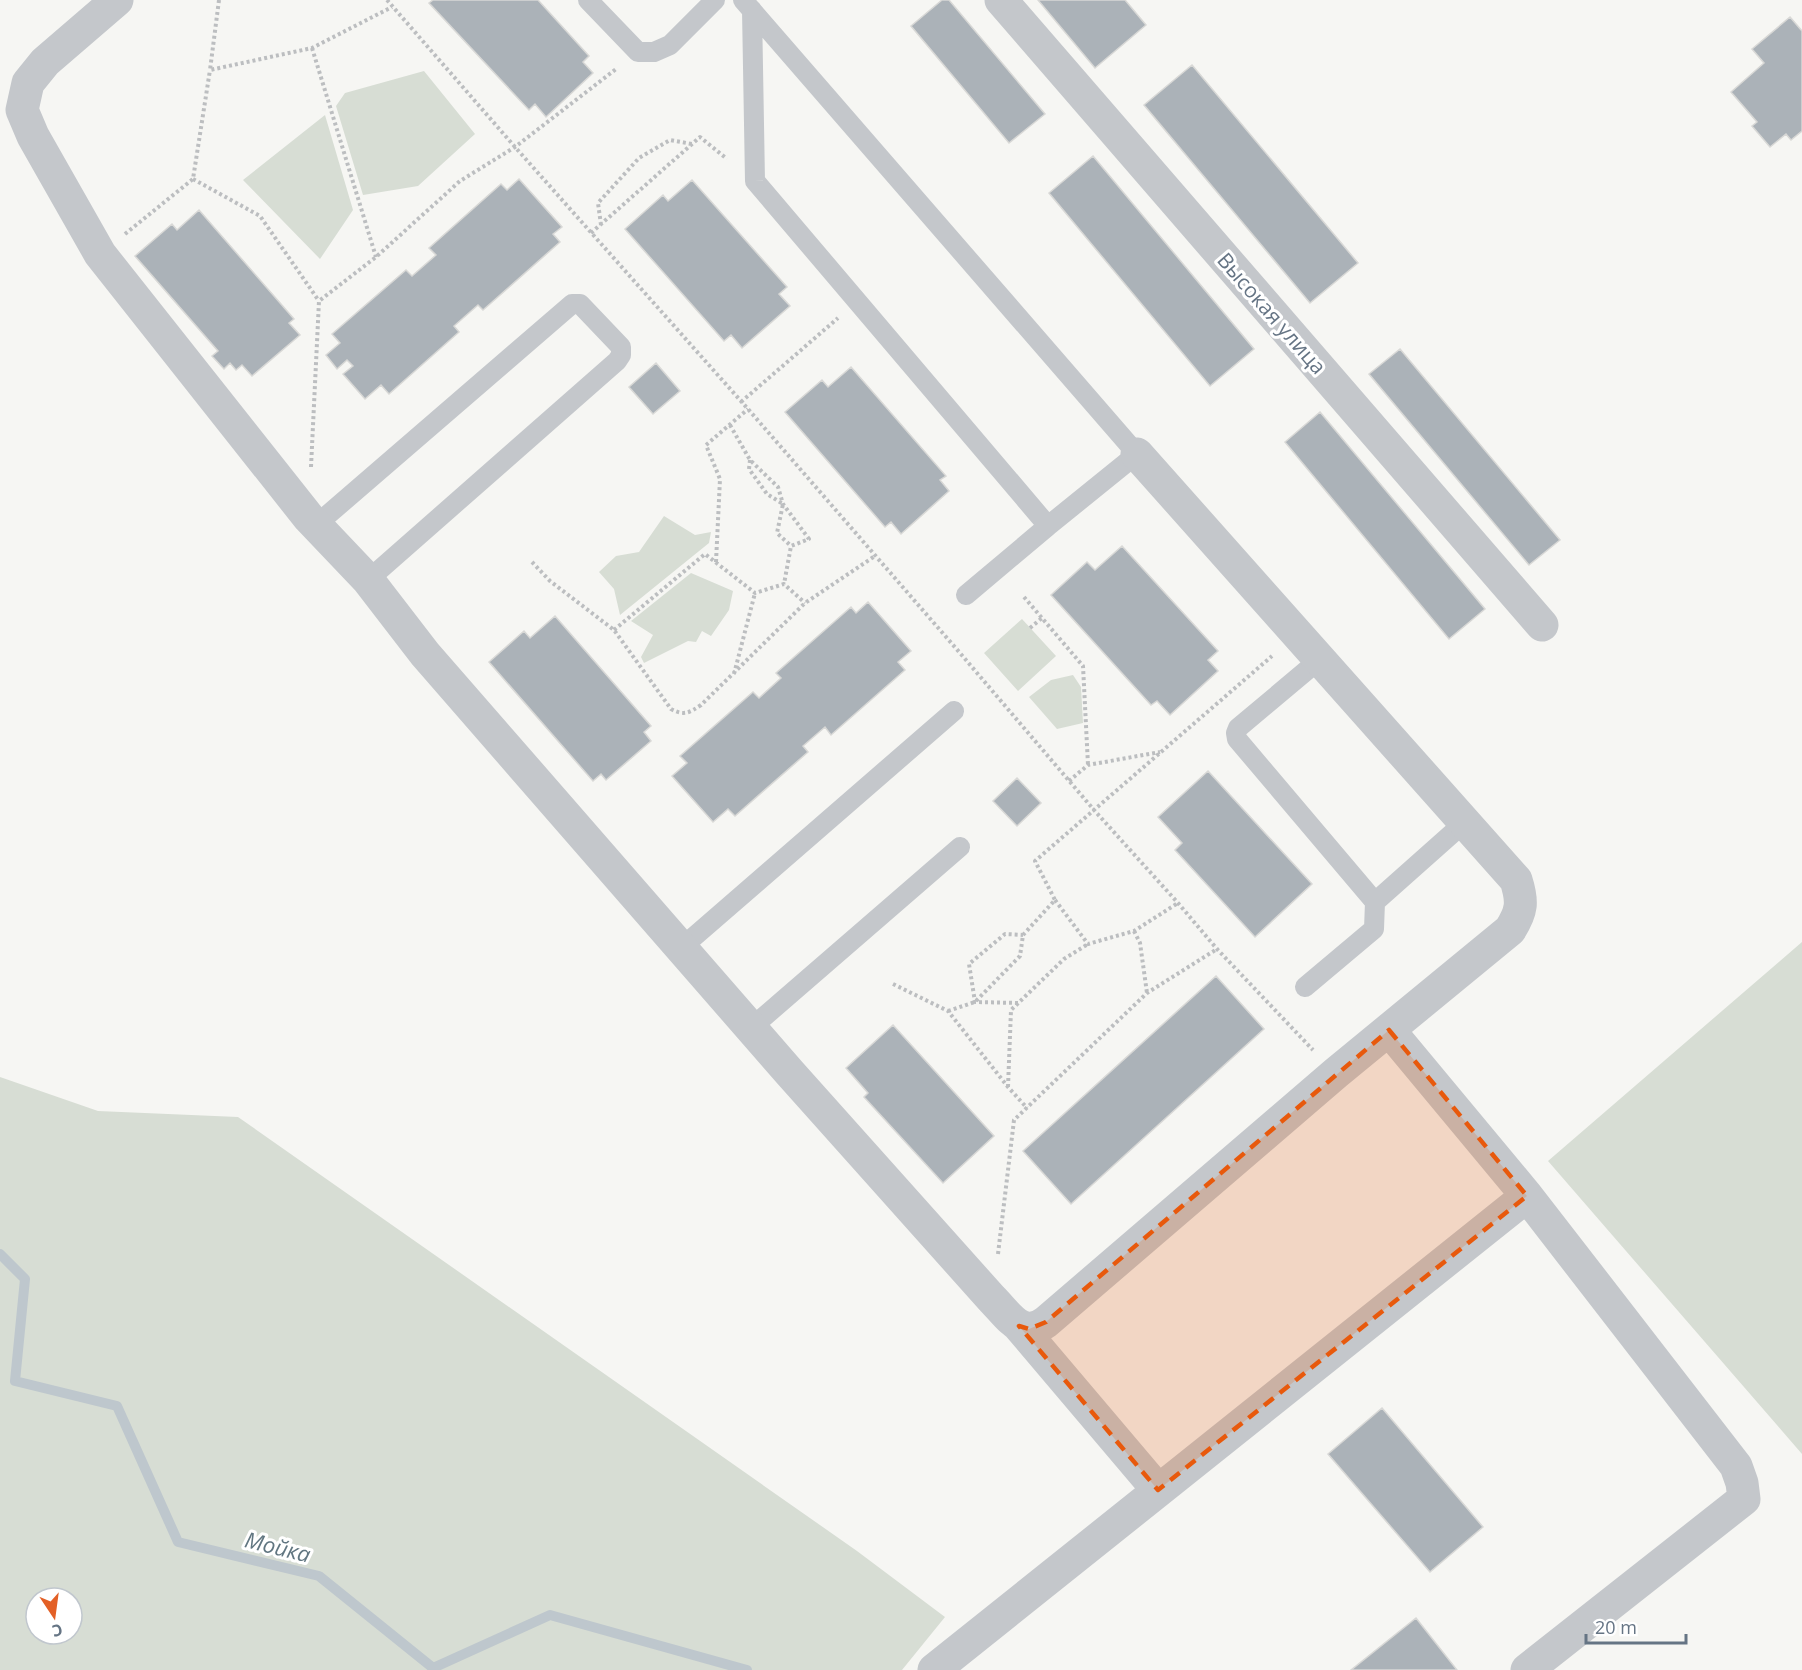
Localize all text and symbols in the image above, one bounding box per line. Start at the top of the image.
street label: Высокая улица [1211,246,1333,380]
water label: Мойка [242,1523,314,1569]
north arrow [24,1586,84,1646]
scale bar [1586,1607,1686,1645]
text: 20 m [1595,1615,1637,1639]
text: С [50,1619,65,1642]

